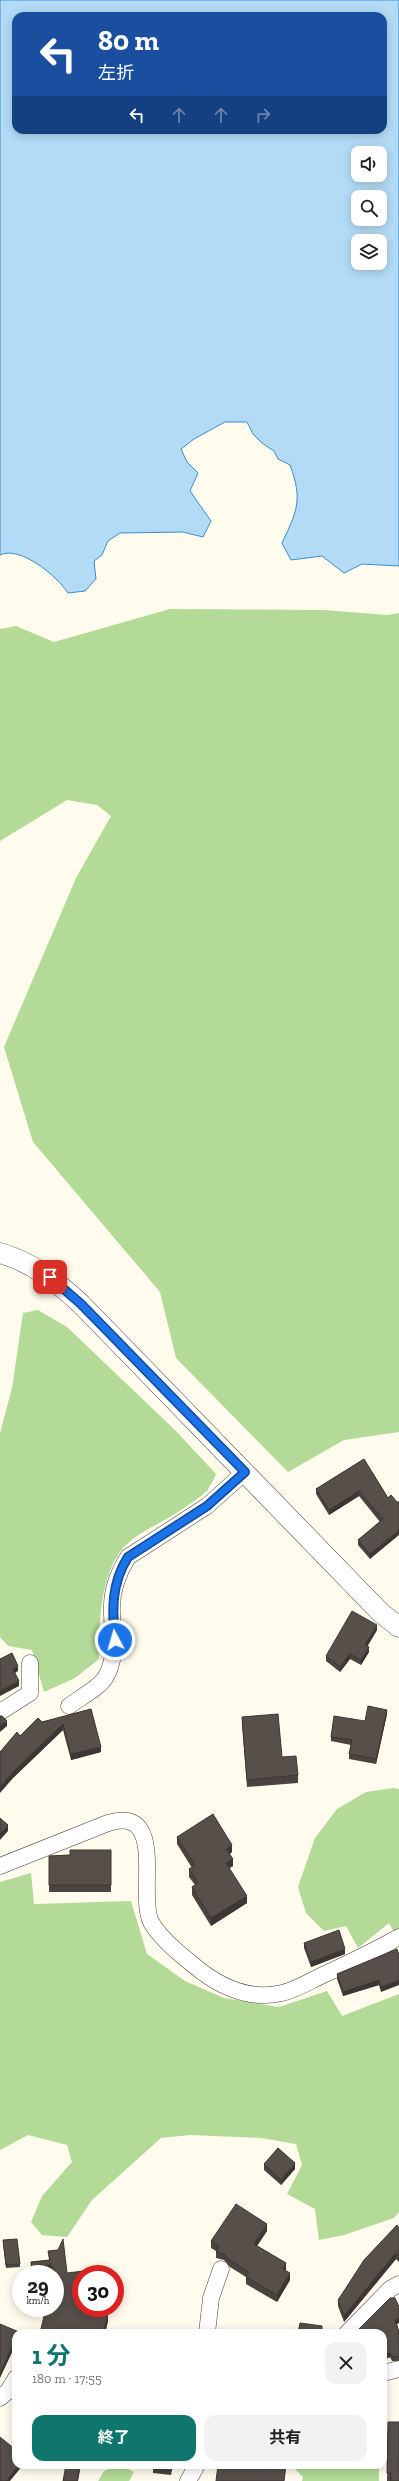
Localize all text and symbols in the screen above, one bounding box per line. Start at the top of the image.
text: 80 m [98,24,159,57]
icon: left [32,28,84,80]
text: 左折 [98,62,134,84]
icon: left [126,104,148,126]
icon: ahead [168,104,190,126]
icon: ahead [210,104,232,126]
icon: right [252,104,274,126]
map controls [351,146,387,270]
button: sound [351,146,387,182]
button: search [351,190,387,226]
button: layers [351,234,387,270]
pin [33,1260,67,1294]
icon: arrive [39,1266,61,1288]
position arrow [94,1619,136,1661]
speed limit sign: 30 [72,2265,124,2317]
text: 29 [27,2274,49,2298]
text: km/h [27,2295,49,2307]
text: 1 分 [32,2341,70,2370]
button: close [325,2342,367,2384]
text: 180 m · 17:55 [32,2371,102,2386]
button: 終了 [32,2415,196,2461]
button: 共有 [204,2415,367,2461]

